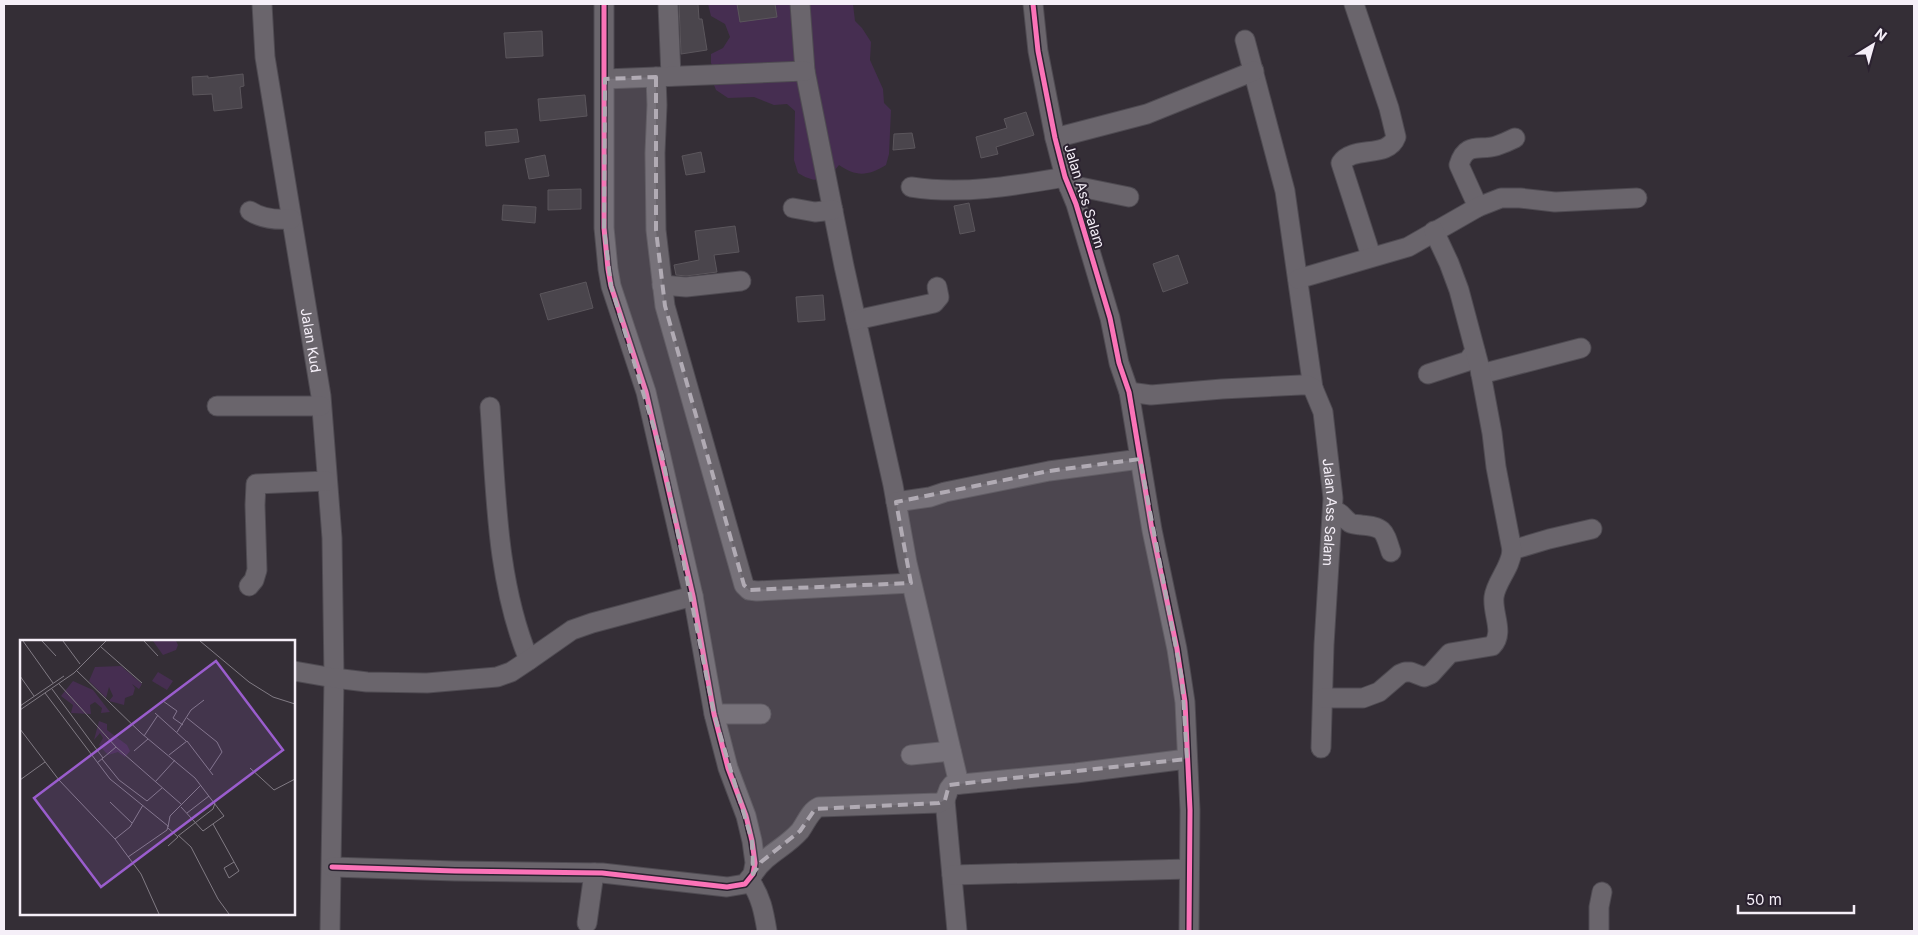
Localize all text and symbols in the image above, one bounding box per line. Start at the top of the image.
north arrow [1848,20,1898,70]
text: N [1872,24,1891,44]
street label: Jalan Ass Salam [1061,142,1109,250]
street label: Jalan Kud [298,307,325,374]
street label: Jalan Ass Salam [1320,457,1342,567]
inset map [20,640,295,915]
scale bar [1738,882,1854,914]
text: 50 m [1746,890,1782,909]

